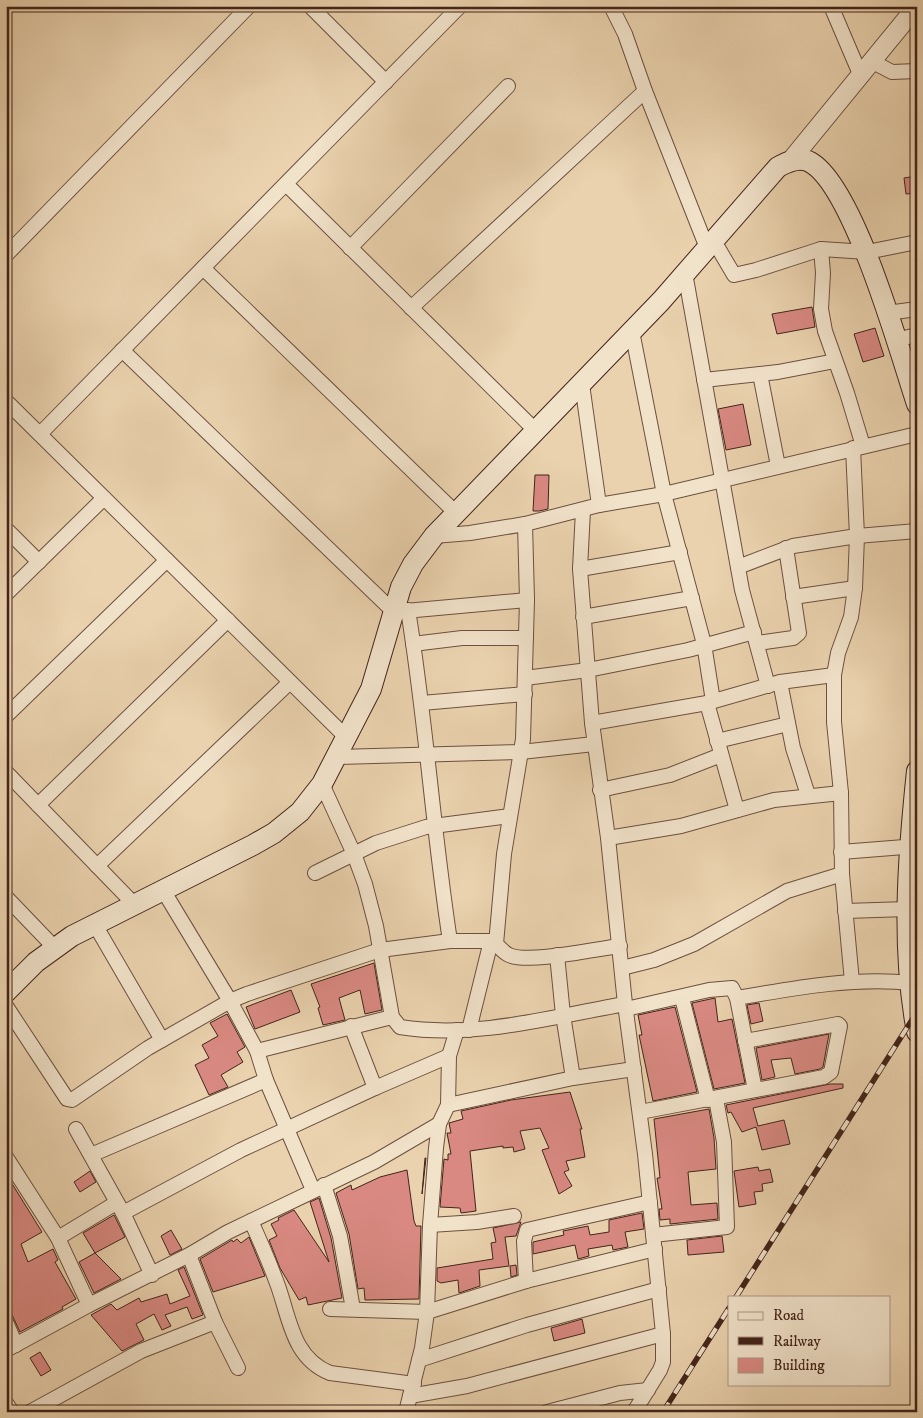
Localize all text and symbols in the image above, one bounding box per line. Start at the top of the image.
legend [728,1296,890,1386]
text: Road [773,1306,805,1325]
text: Railway [773,1332,821,1351]
text: Building [773,1356,825,1375]

